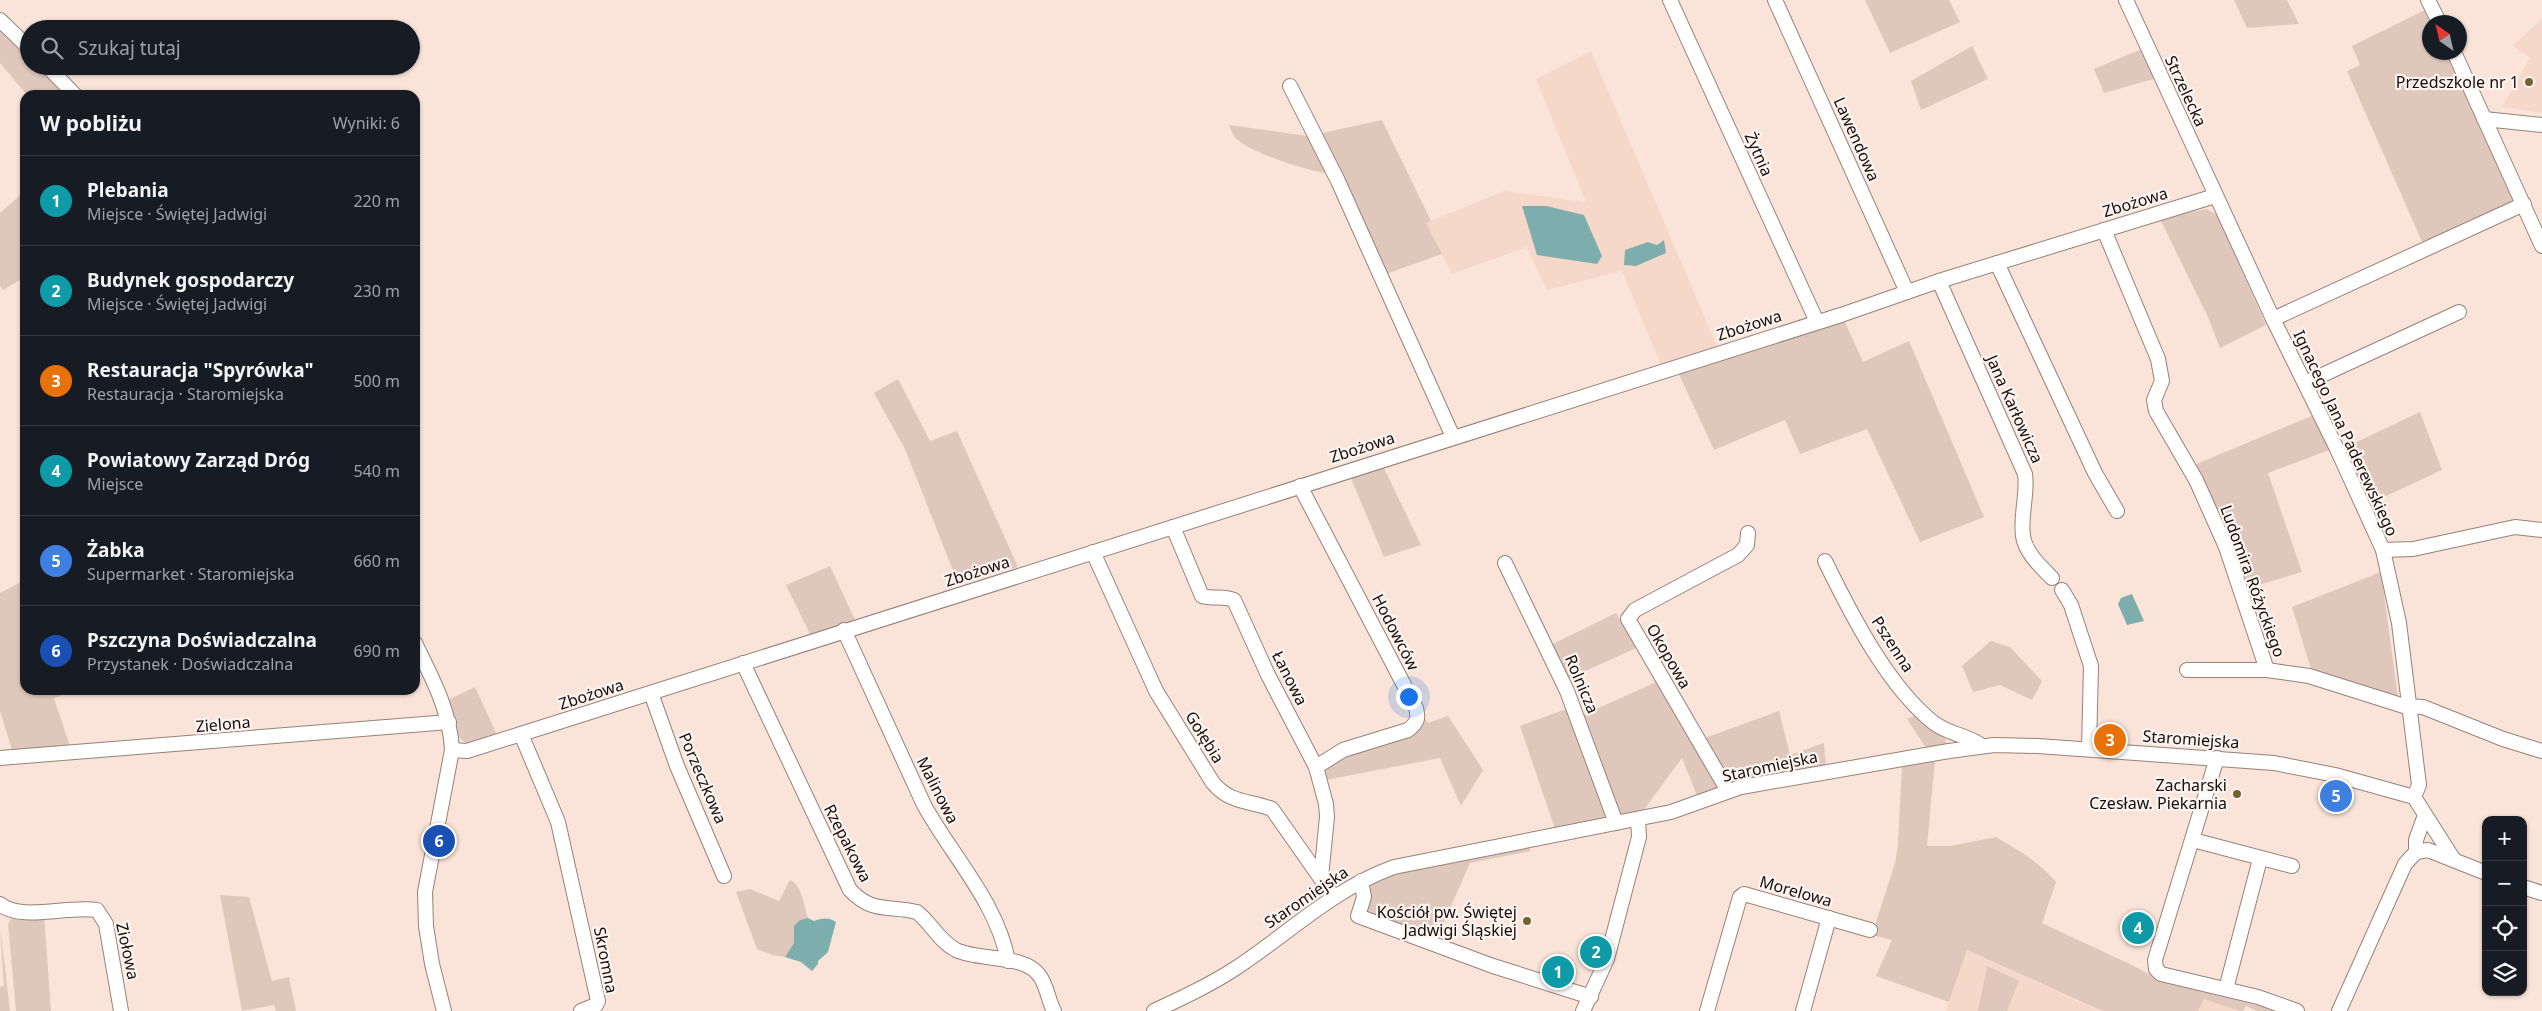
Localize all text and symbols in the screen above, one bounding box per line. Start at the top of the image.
north arrow [2422,15,2467,60]
search box [20,20,420,75]
icon: search [38,34,66,62]
text: Szukaj tutaj [78,35,181,61]
street label: Strzelecka [2160,52,2212,130]
place label: Przedszkole nr 1 [2396,71,2519,93]
marker: Przedszkole nr 1 [2523,76,2535,88]
street label: Lawendowa [1829,94,1885,184]
text: W pobliżu [40,109,142,137]
text: Wyniki: 6 [333,112,400,134]
street label: Żytnia [1740,128,1778,180]
text: Plebania [87,177,169,203]
street label: Zbożowa [2100,182,2170,222]
text: 1 [51,190,61,212]
text: 220 m [353,190,400,212]
text: Miejsce · Świętej Jadwigi [87,203,267,225]
text: Budynek gospodarczy [87,267,294,293]
text: 2 [51,280,61,302]
text: 230 m [353,280,400,302]
text: Miejsce · Świętej Jadwigi [87,293,267,315]
street label: Zbożowa [1714,304,1784,346]
street label: Ignacego Jana Paderewskiego [2289,326,2403,540]
street label: Jana Karłowicza [1980,350,2049,467]
text: Restauracja "Spyrówka" [87,357,314,383]
text: 3 [51,370,61,392]
text: 500 m [353,370,400,392]
text: Restauracja · Staromiejska [87,383,284,405]
street label: Zbożowa [1327,426,1397,468]
text: Powiatowy Zarząd Dróg [87,447,310,473]
text: 4 [51,460,61,482]
text: 540 m [353,460,400,482]
text: Miejsce [87,473,143,495]
street label: Ludomira Różyckiego [2215,502,2291,660]
text: Żabka [87,537,145,563]
text: 5 [51,550,61,572]
text: 660 m [353,550,400,572]
street label: Zbożowa [942,550,1012,592]
text: Supermarket · Staromiejska [87,563,295,585]
street label: Hodowców [1367,590,1425,674]
street label: Pszenna [1867,612,1919,676]
street label: Okopowa [1642,620,1696,692]
text: Pszczyna Doświadczalna [87,627,317,653]
text: 6 [51,640,61,662]
text: 690 m [353,640,400,662]
street label: Łanowa [1267,647,1313,709]
street label: Rolnicza [1560,651,1604,717]
text: Przystanek · Doświadczalna [87,653,293,675]
street label: Zbożowa [556,673,626,715]
your location [1396,684,1422,710]
street label: Gołębia [1180,707,1230,767]
street label: Zielona [195,711,251,737]
pin: 3 [2094,721,2126,759]
street label: Staromiejska [2142,725,2240,753]
street label: Porzeczkowa [674,729,732,827]
street label: Staromiejska [1720,745,1820,787]
street label: Malinowa [912,753,964,827]
place label: Zacharski Czesław. Piekarnia [2089,774,2227,814]
pin: 5 [2320,777,2352,815]
marker: Zacharski Czesław. Piekarnia [2231,788,2243,800]
street label: Rzepakowa [819,800,877,886]
map controls [2482,816,2527,996]
button: + [2482,816,2527,861]
pin: 6 [423,822,455,860]
street label: Staromiejska [1260,861,1352,933]
button: − [2482,861,2527,906]
street label: Morelowa [1757,870,1835,912]
place label: Kościół pw. Świętej Jadwigi Śląskiej [1377,901,1517,941]
button: locate [2482,906,2527,951]
pin: 4 [2122,909,2154,947]
marker: Kościół pw. Świętej Jadwigi Śląskiej [1521,915,1533,927]
street label: Ziołowa [111,920,145,982]
street label: Skromna [589,925,623,995]
pin: 2 [1580,933,1612,971]
button: layers [2482,951,2527,996]
pin: 1 [1542,953,1574,991]

